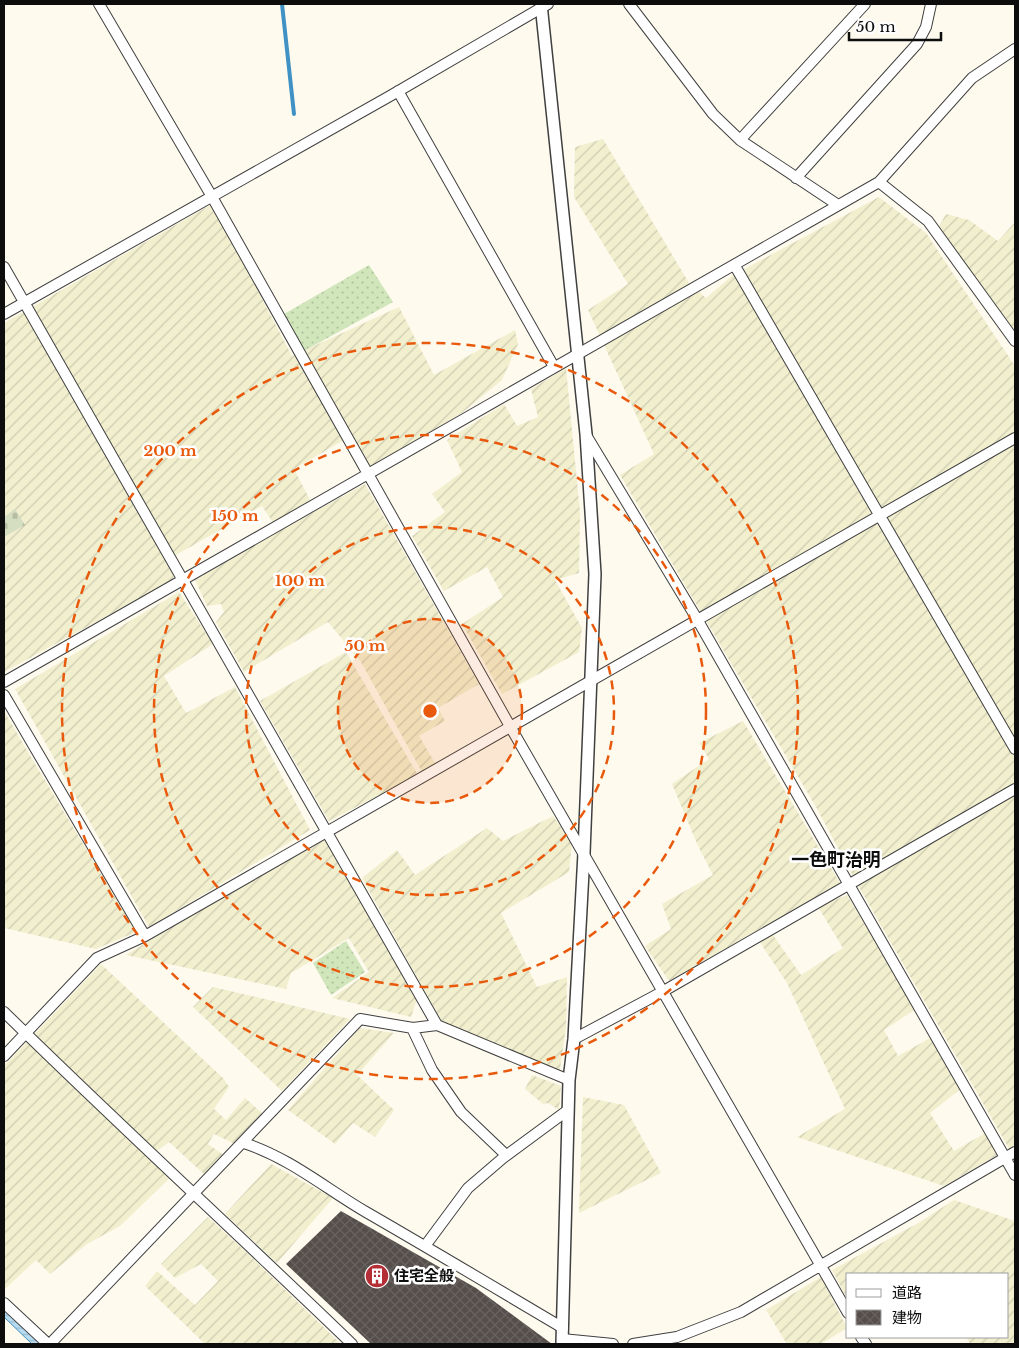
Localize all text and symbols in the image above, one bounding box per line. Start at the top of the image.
scale bar [849,10,942,42]
text: 50 m [856,17,896,36]
text: 200 m [144,441,197,460]
text: 150 m [211,506,259,525]
text: 100 m [275,571,325,590]
text: 50 m [345,636,386,655]
centre of rings [421,702,439,720]
district label: 一色町治明 [791,849,881,871]
building icon: 住宅全般 [364,1263,390,1289]
place label: 住宅全般 [394,1266,454,1285]
legend [846,1273,1009,1338]
text: 道路 [892,1283,922,1302]
text: 建物 [892,1308,922,1327]

